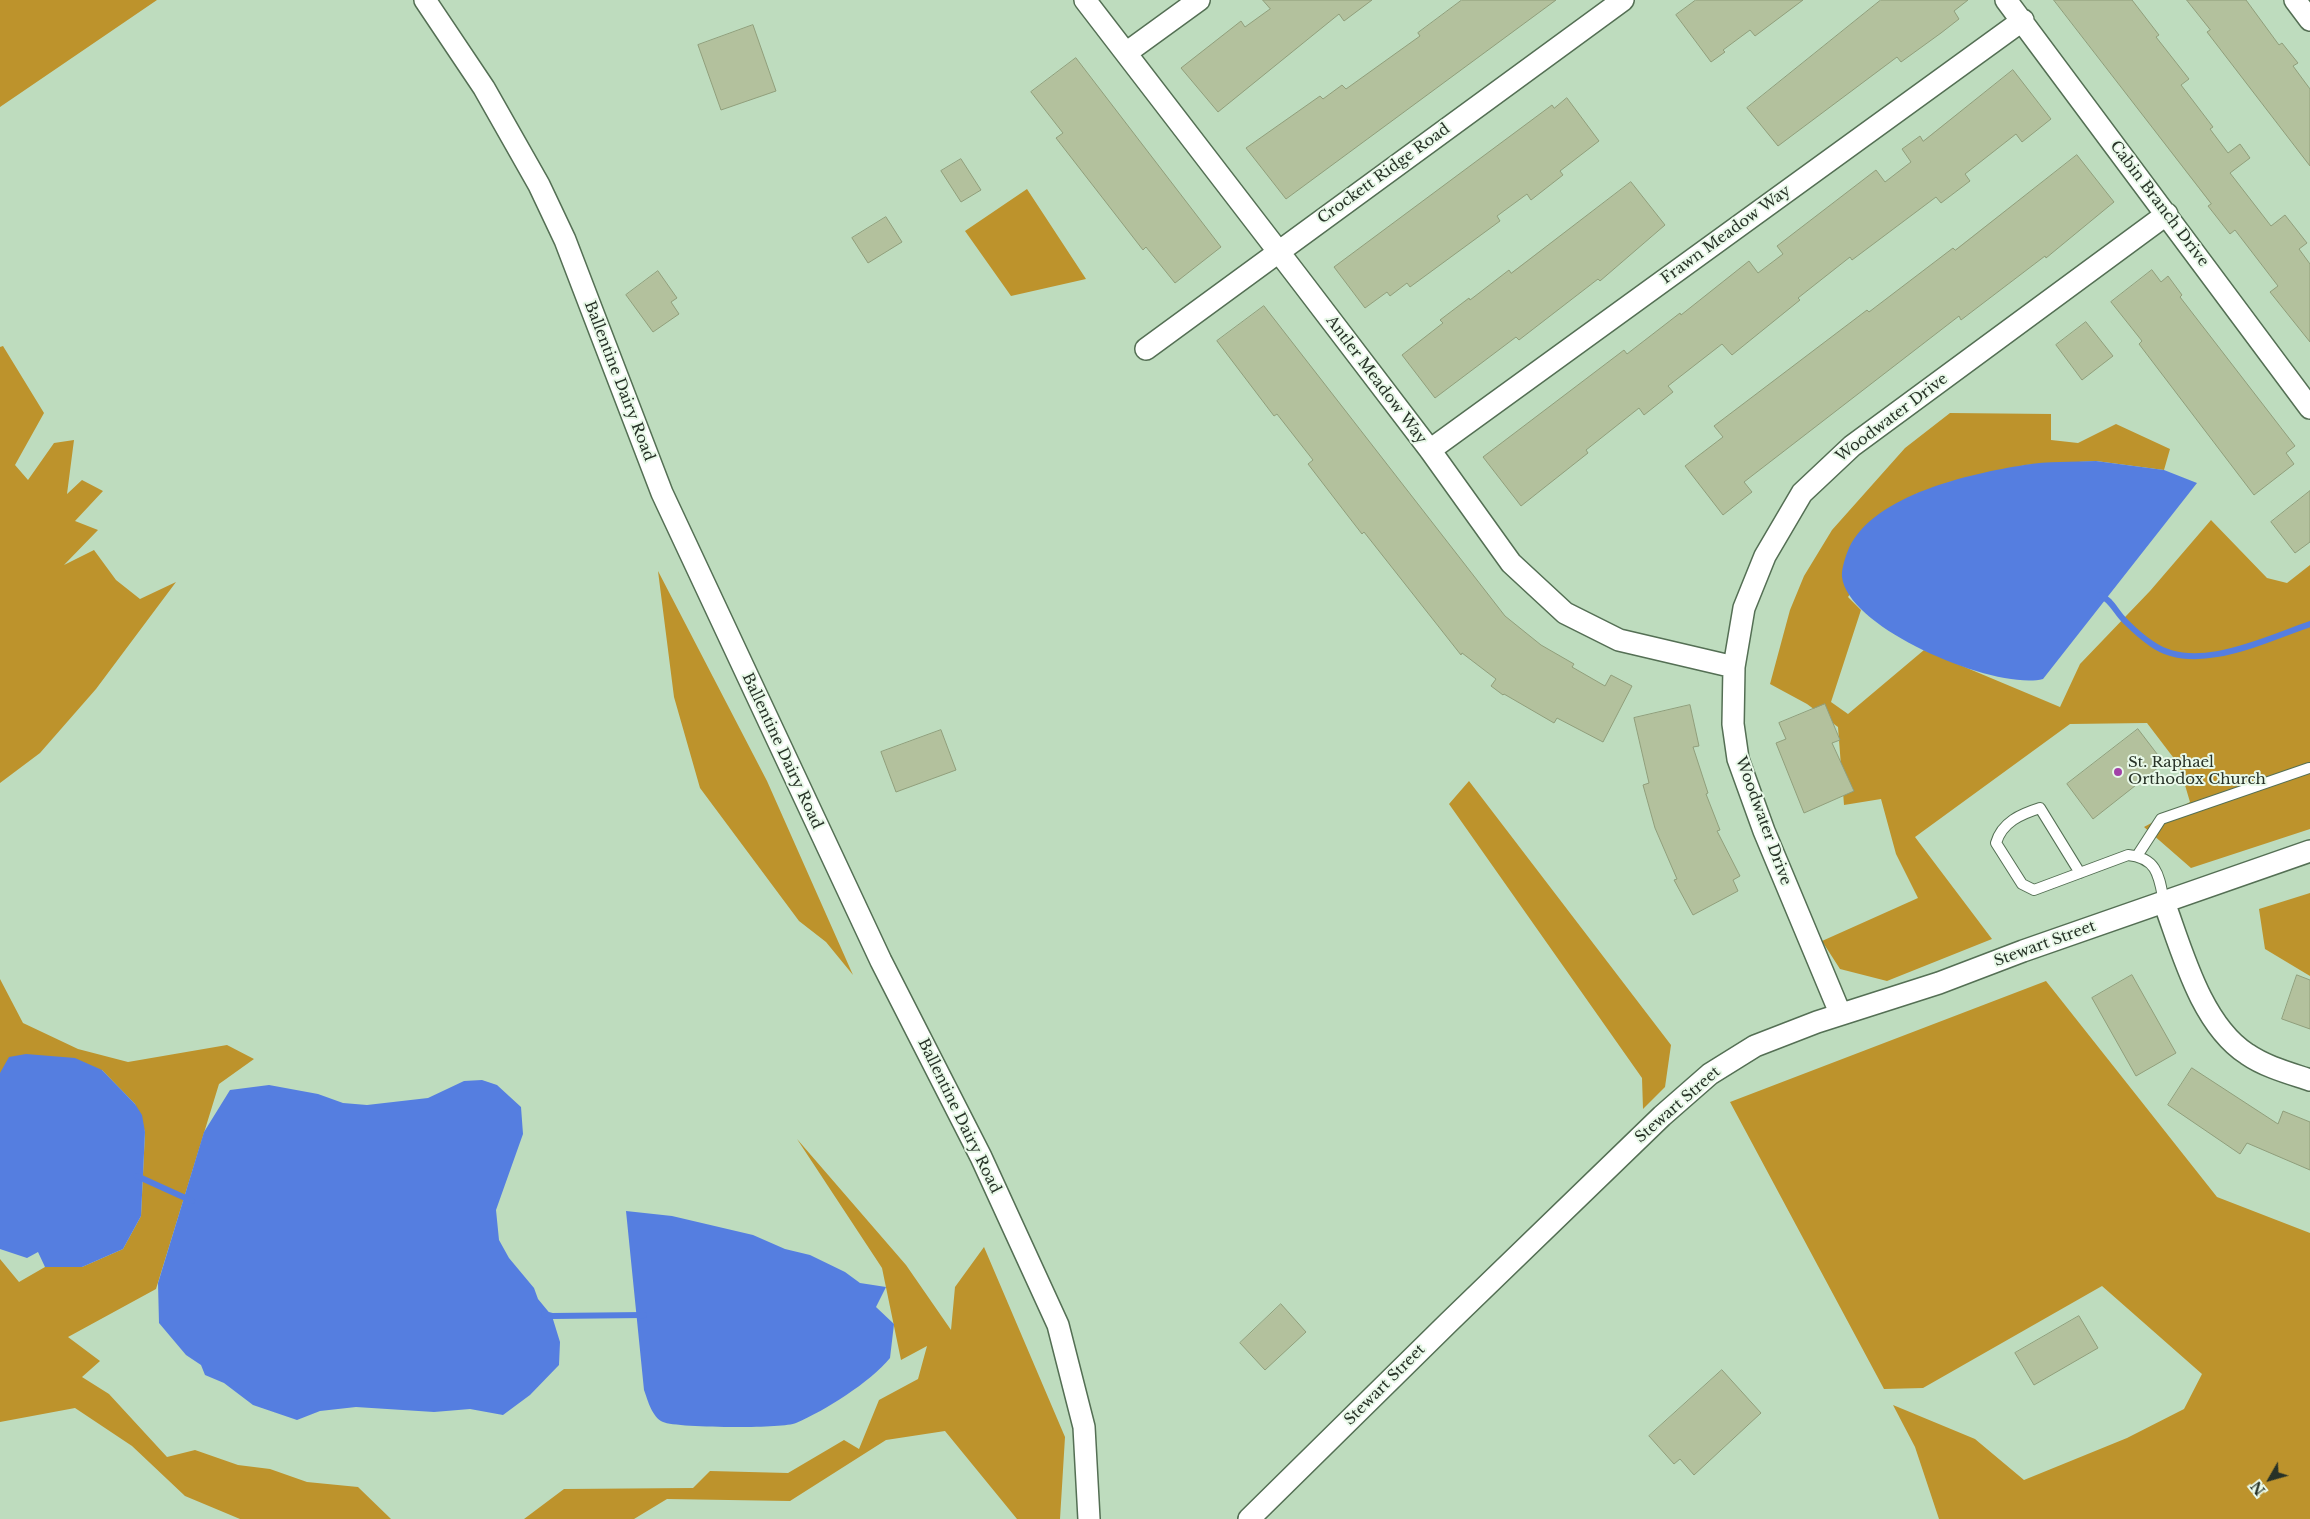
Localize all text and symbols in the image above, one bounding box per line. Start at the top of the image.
street label: Crockett Ridge Road [1315,120,1453,228]
street label: Cabin Branch Drive [2106,138,2212,270]
street label: Frawn Meadow Way [1658,182,1794,288]
street label: Ballentine Dairy Road [580,298,658,464]
street label: Antler Meadow Way [1322,312,1430,448]
street label: Woodwater Drive [1832,370,1952,466]
street label: Ballentine Dairy Road [738,670,826,832]
street label: Woodwater Drive [1731,754,1795,888]
place label: St. Raphael Orthodox Church [2128,754,2266,789]
marker: St. Raphael Orthodox Church [2112,766,2124,778]
street label: Stewart Street [1992,917,2098,971]
street label: Ballentine Dairy Road [914,1036,1004,1196]
street label: Stewart Street [1632,1063,1724,1147]
street label: Stewart Street [1341,1341,1429,1429]
north arrow [2245,1454,2295,1504]
text: N [2247,1478,2269,1499]

